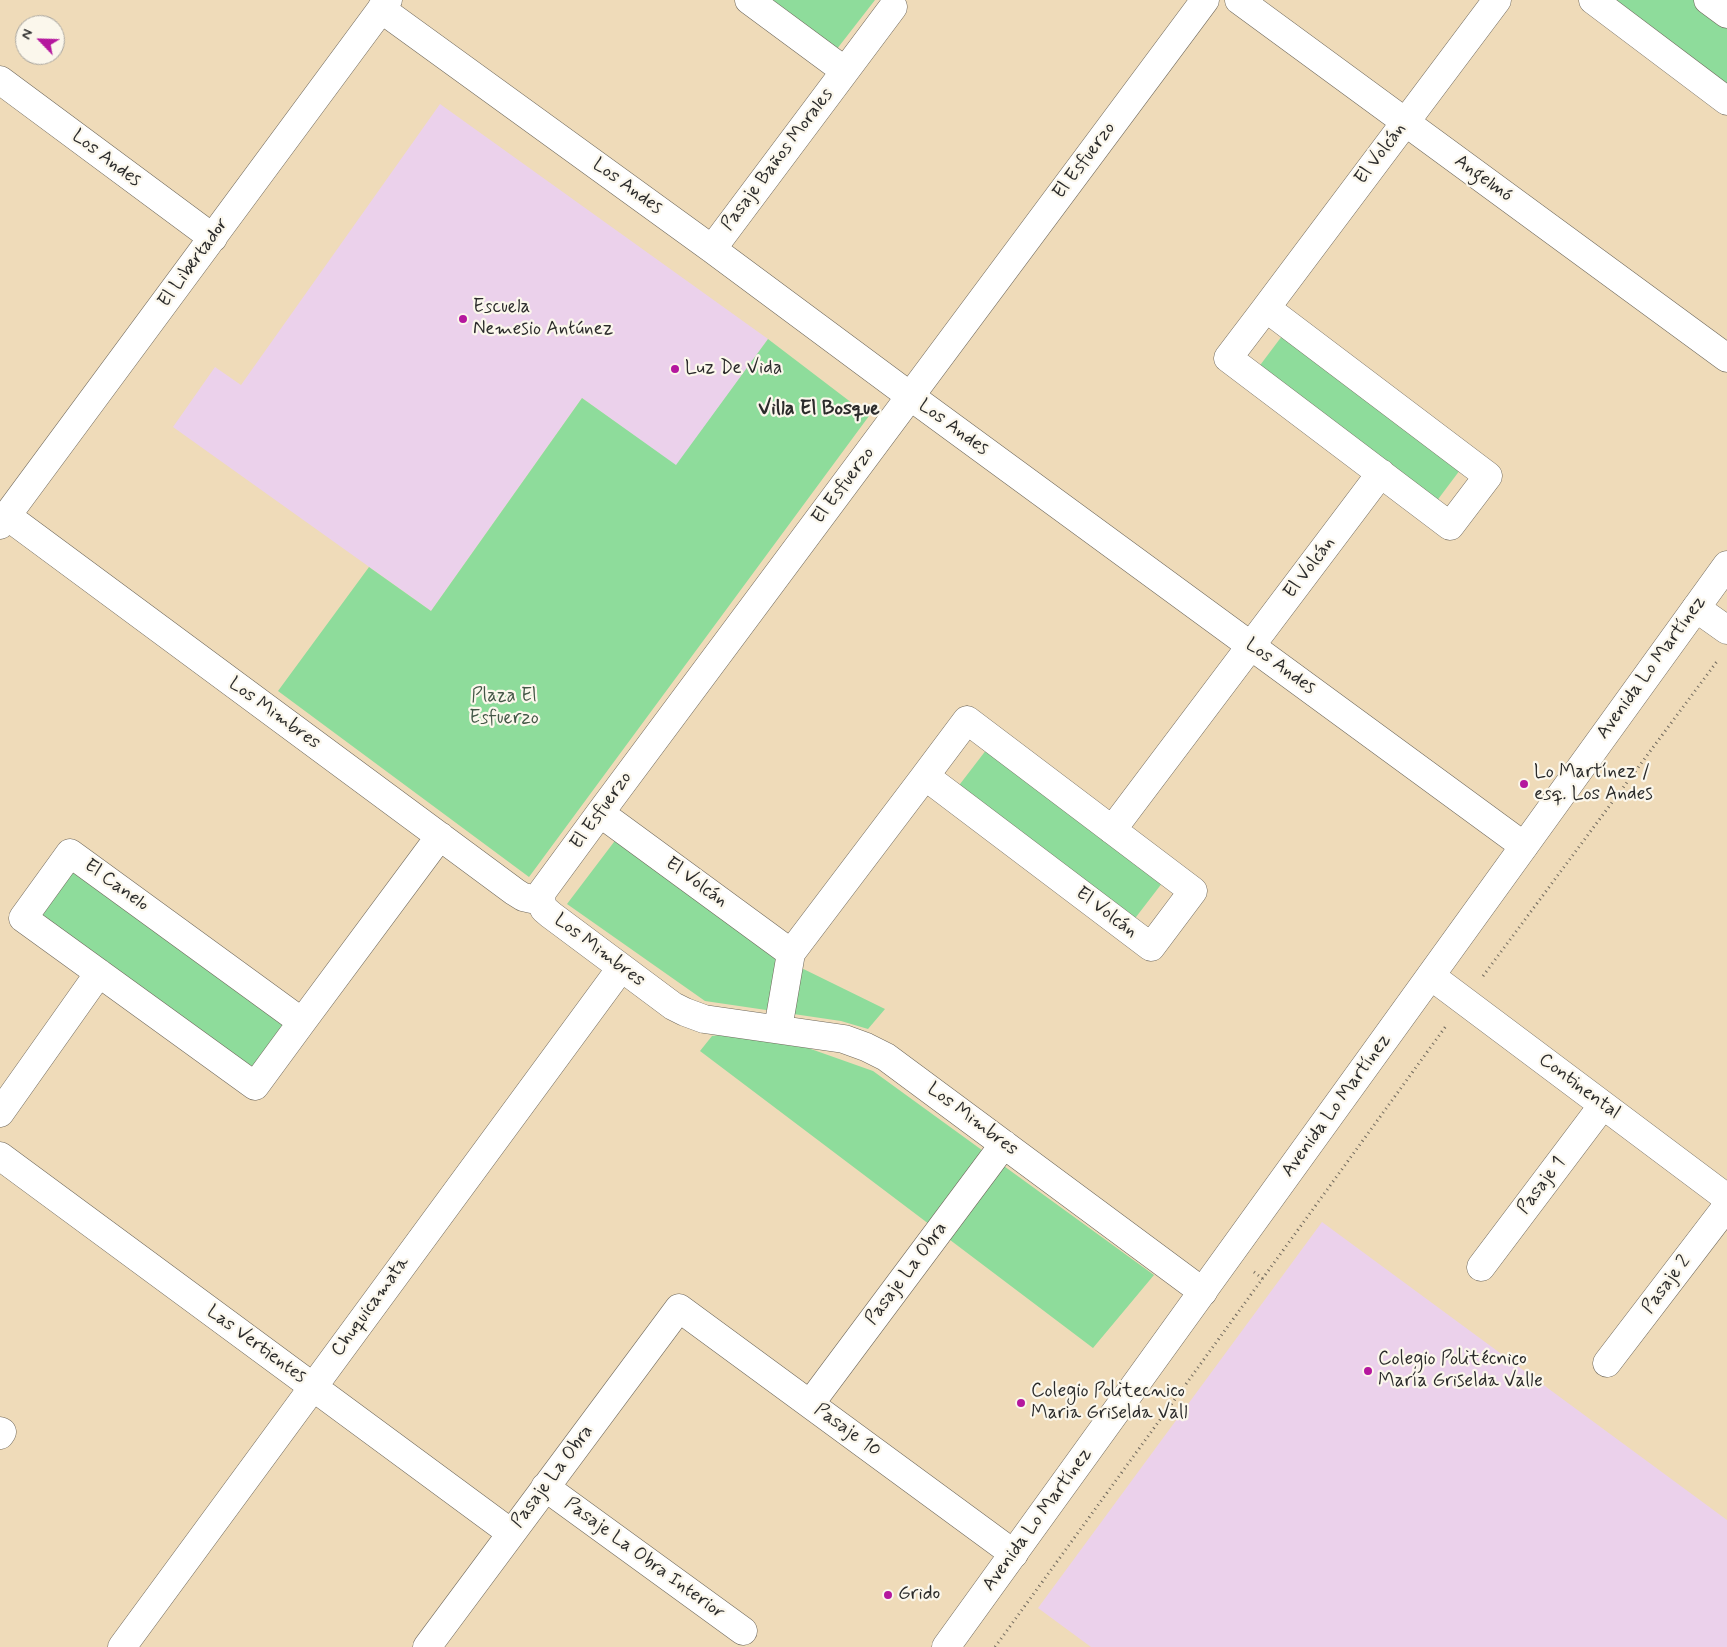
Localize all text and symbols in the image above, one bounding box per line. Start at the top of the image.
north arrow [15,15,65,65]
text: N [17,26,37,42]
street label: Pasaje Baños Morales [717,84,839,236]
street label: El Esfuerzo [1049,118,1121,204]
street label: El Volcán [1350,119,1412,189]
street label: Los Andes [67,126,145,192]
street label: Angelmó [1449,150,1517,208]
street label: Los Andes [588,154,666,220]
street label: El Libertador [154,214,234,312]
place label: Escuela Nemesio Antúnez [473,297,613,341]
marker: Escuela Nemesio Antúnez [457,313,469,325]
place label: Luz De Vida [685,358,782,380]
marker: Luz De Vida [669,363,681,375]
street label: Los Andes [914,395,992,461]
district label: Villa El Bosque [758,398,880,422]
street label: El Esfuerzo [808,443,880,529]
street label: El Volcán [1279,533,1341,603]
street label: Avenida Lo Martínez [1592,592,1712,744]
street label: Los Andes [1241,634,1319,700]
street label: Los Mimbres [224,673,324,755]
park label: Plaza El Esfuerzo [469,686,539,730]
place label: Lo Martínez / esq. Los Andes [1534,762,1653,806]
street label: El Esfuerzo [566,768,638,854]
marker: Lo Martínez / esq. Los Andes [1518,778,1530,790]
street label: El Volcán [660,853,732,913]
street label: El Canelo [79,855,153,917]
street label: El Volcán [1071,882,1141,944]
street label: Los Mimbres [549,909,649,993]
street label: Avenida Lo Martínez [1277,1030,1397,1182]
street label: Continental [1534,1049,1624,1125]
street label: Los Mimbres [922,1078,1022,1162]
street label: Pasaje 1 [1513,1153,1571,1219]
street label: Pasaje La Obra [861,1218,953,1330]
street label: Pasaje 2 [1638,1251,1696,1319]
street label: Chuquicamata [327,1252,415,1362]
street label: Las Vertientes [202,1301,310,1389]
place label: Colegio Politécnico María Griselda Valle [1378,1349,1543,1393]
marker: Colegio Politécnico María Griselda Valle [1362,1365,1374,1377]
place label: Colegio Politecnico Maria Griselda Vall [1031,1381,1187,1425]
marker: Colegio Politecnico Maria Griselda Vall [1015,1397,1027,1409]
street label: Pasaje 10 [809,1399,885,1463]
street label: Pasaje La Obra [507,1421,599,1533]
street label: Avenida Lo Martínez [978,1444,1098,1596]
street label: Pasaje La Obra Interior [559,1493,729,1625]
place label: Grido [898,1584,940,1606]
marker: Grido [882,1589,894,1601]

